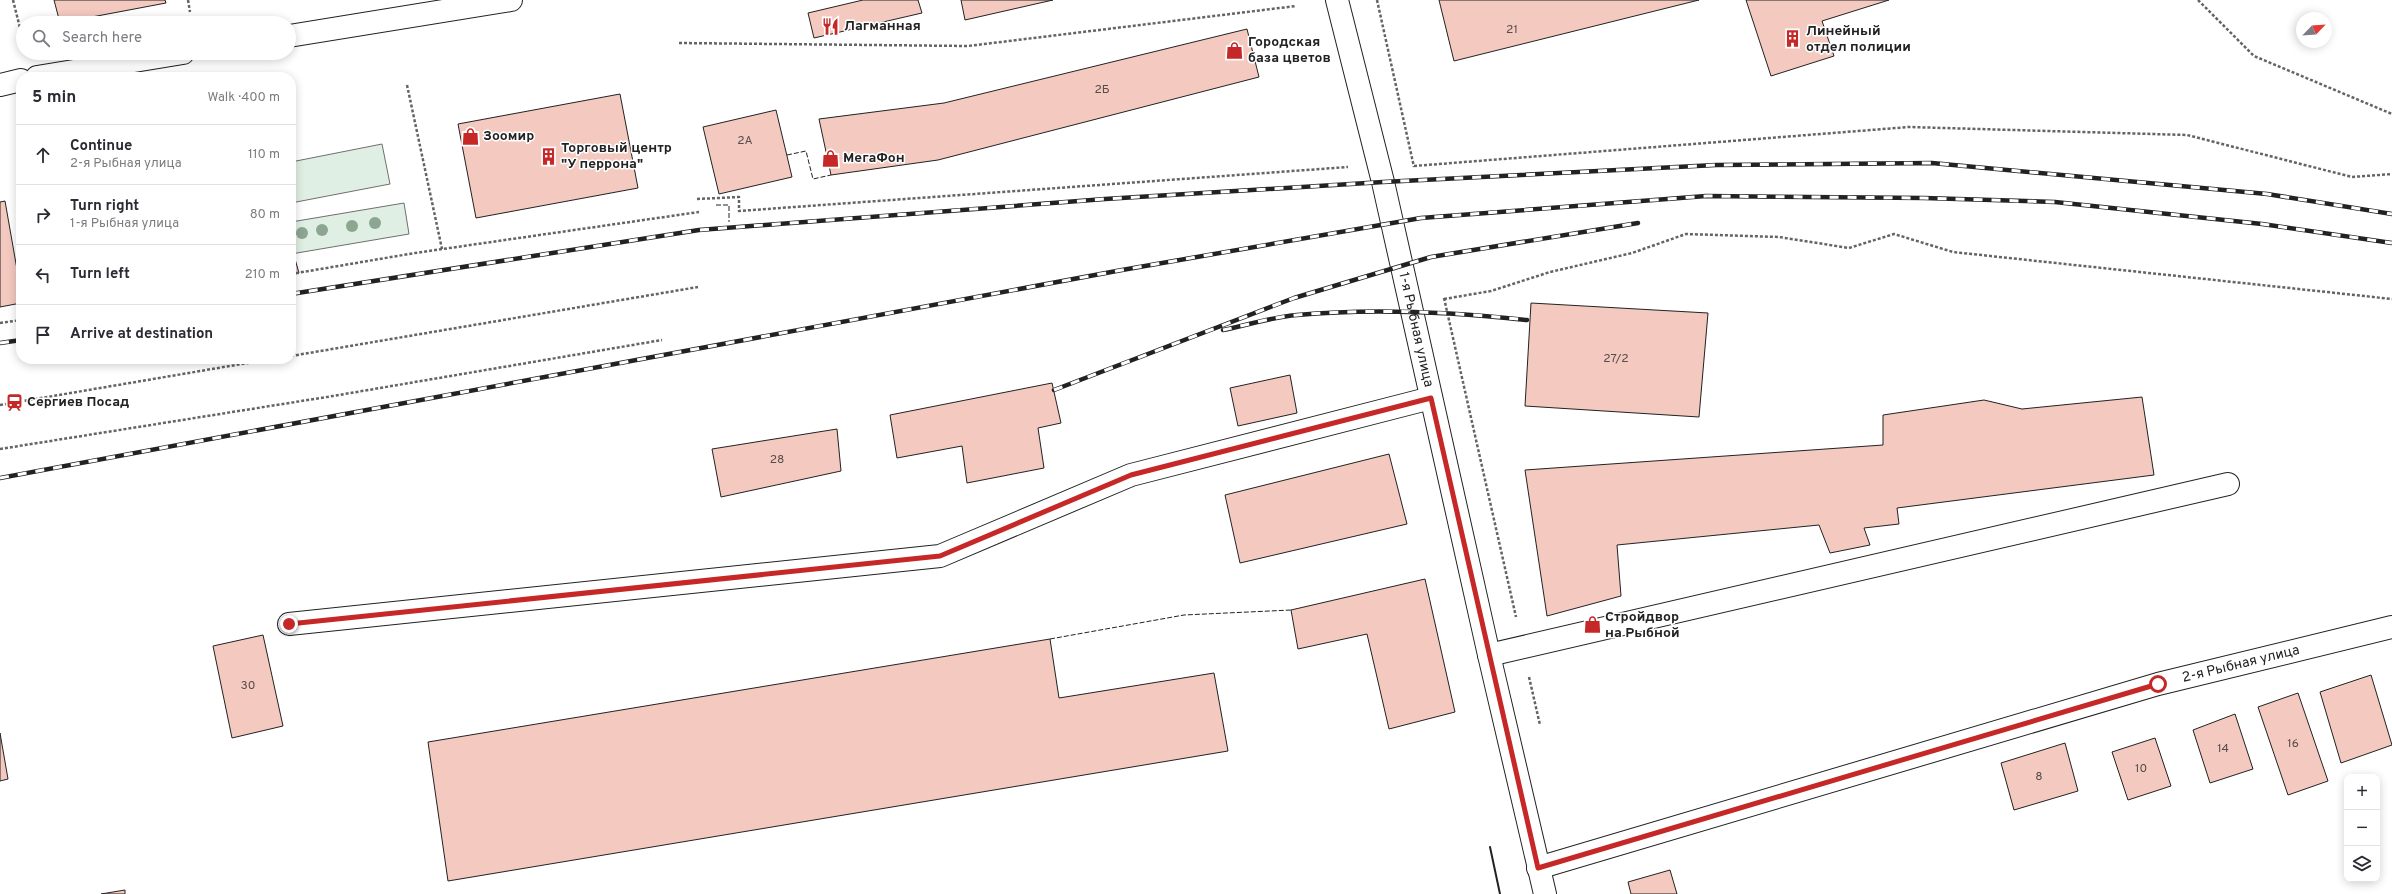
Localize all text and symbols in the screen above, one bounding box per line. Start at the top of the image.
north arrow [2296,12,2332,48]
search box [16,16,296,60]
restaurant icon: Лагманная [821,16,841,36]
place label: Лагманная [844,18,921,35]
house number: 21 [1506,22,1518,38]
place label: Линейный отдел полиции [1806,23,1911,56]
icon: search [30,27,52,49]
text: Search here [62,29,142,48]
building icon: Линейный отдел полиции [1783,29,1803,49]
place label: Городская база цветов [1248,34,1331,67]
shop icon: Городская база цветов [1225,40,1245,60]
house number: 2Б [1094,82,1110,98]
text: 5 min [32,87,76,109]
text: Walk · 400 m [207,90,280,106]
shop icon: Зоомир [460,126,480,146]
place label: Зоомир [483,128,534,145]
house number: 2А [737,133,753,149]
text: Continue [70,137,132,156]
place label: Торговый центр "У перрона" [561,140,672,173]
icon: ahead [32,144,54,166]
building icon: Торговый центр "У перрона" [538,146,558,166]
text: 110 m [248,147,280,163]
shop icon: МегаФон [820,148,840,168]
place label: МегаФон [843,150,905,167]
text: 2-я Рыбная улица [70,156,182,172]
text: Turn right [70,197,139,216]
icon: right [32,204,54,226]
text: 80 m [250,207,280,223]
text: 1-я Рыбная улица [70,216,179,232]
icon: left [32,264,54,286]
text: Turn left [70,265,130,284]
text: 210 m [245,267,280,283]
street label: 1-я Рыбная улица [1395,270,1437,389]
icon: arrive [32,324,54,346]
text: Arrive at destination [70,325,213,344]
house number: 27/2 [1603,351,1629,367]
station icon: Сергиев Посад [4,392,24,412]
place label: Сергиев Посад [27,394,129,411]
house number: 28 [770,452,784,468]
place label: Стройдвор на Рыбной [1605,609,1680,642]
route end [280,615,298,633]
shop icon: Стройдвор на Рыбной [1582,615,1602,635]
street label: 2-я Рыбная улица [2180,641,2301,686]
route start [2149,675,2167,693]
house number: 30 [241,678,255,694]
house number: 16 [2287,736,2299,752]
house number: 14 [2217,741,2229,757]
house number: 10 [2135,761,2147,777]
house number: 8 [2035,769,2043,785]
map controls [2344,774,2380,882]
button: + [2344,774,2380,810]
button: − [2344,810,2380,846]
button: layers [2344,846,2380,882]

